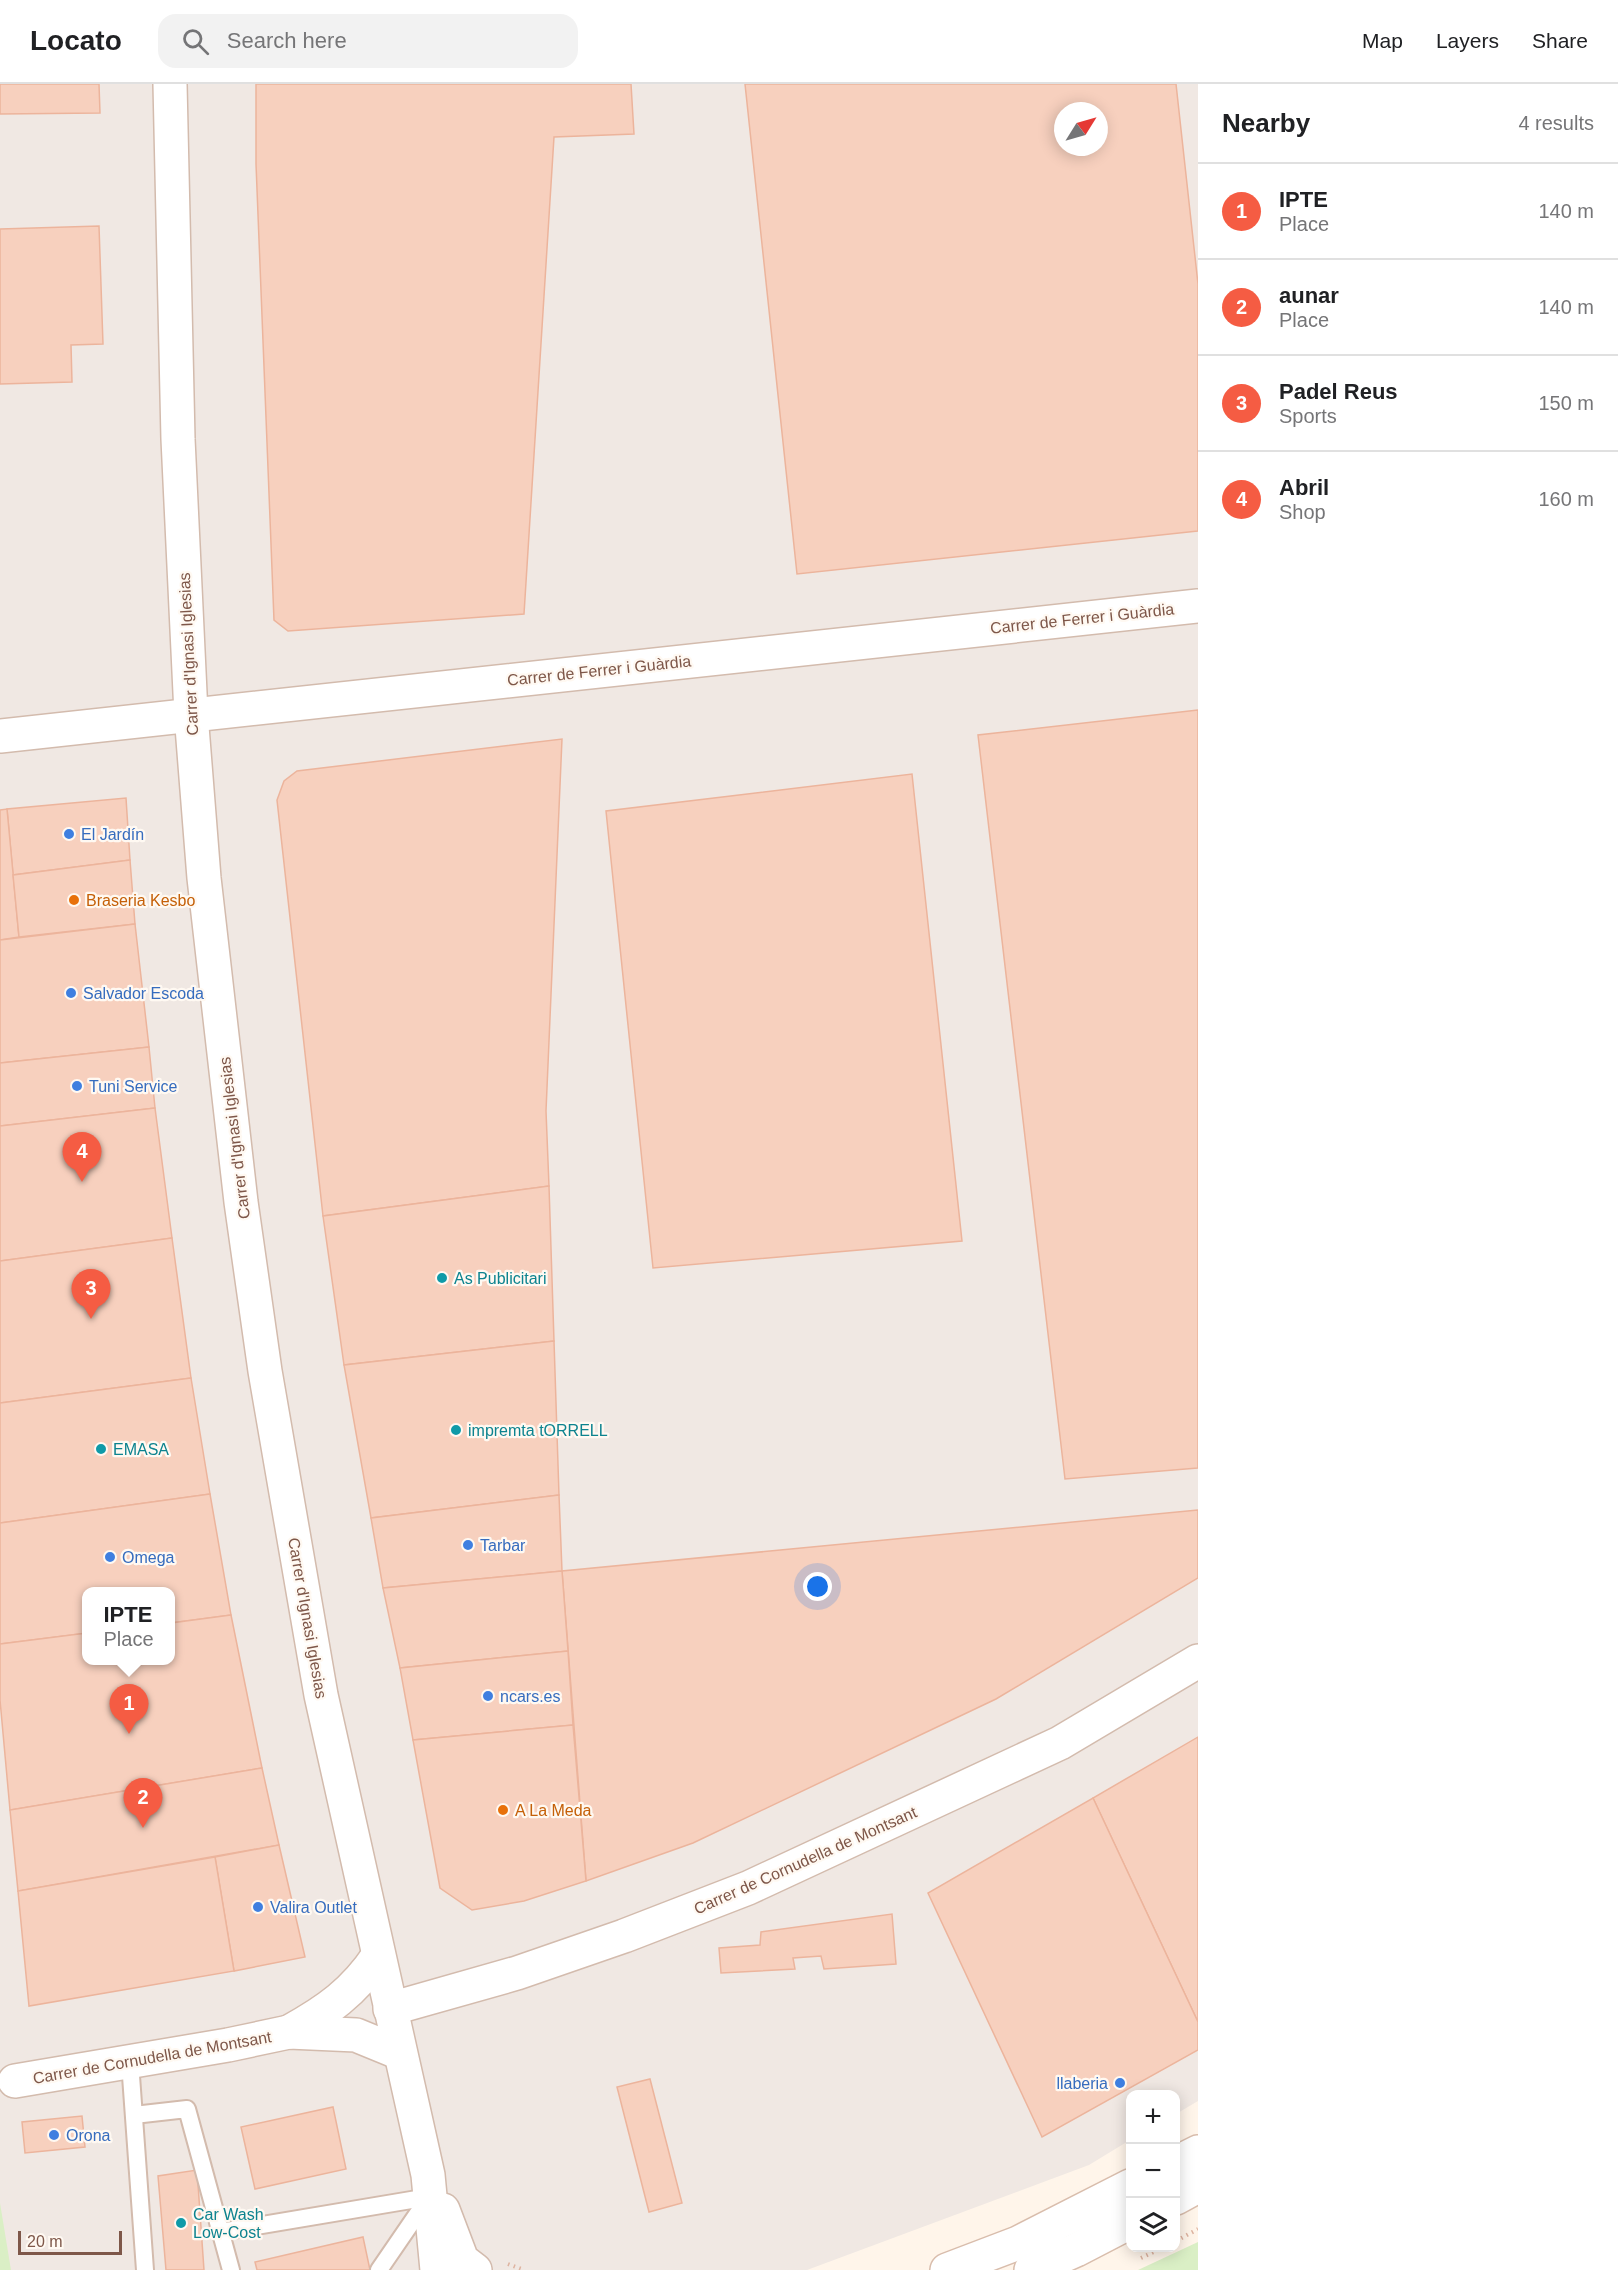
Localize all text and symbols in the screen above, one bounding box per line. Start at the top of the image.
search box [158,14,578,68]
text: Locato [30,25,122,56]
icon: search [179,25,212,58]
text: Search here [227,28,347,53]
text: Map [1362,29,1403,52]
text: Layers [1436,29,1499,52]
text: Share [1532,29,1588,52]
north arrow [1054,102,1108,156]
text: Nearby [1222,108,1310,138]
text: 4 results [1518,112,1594,134]
text: IPTE [1279,187,1328,212]
text: 1 [1236,200,1247,222]
text: 140 m [1538,200,1594,222]
text: Place [1279,213,1329,235]
text: aunar [1279,283,1339,308]
text: 2 [1236,296,1247,318]
text: 140 m [1538,296,1594,318]
text: Place [1279,309,1329,331]
text: Padel Reus [1279,379,1398,404]
text: 3 [1236,392,1247,414]
text: 150 m [1538,392,1594,414]
text: Sports [1279,405,1337,427]
text: Abril [1279,475,1329,500]
text: 4 [1236,488,1247,510]
text: 160 m [1538,488,1594,510]
text: Shop [1279,501,1326,523]
street label: Carrer d'Ignasi Iglesias [176,572,201,736]
street label: Carrer de Ferrer i Guàrdia [989,600,1175,637]
street label: Carrer de Ferrer i Guàrdia [506,652,692,689]
place label: El Jardín [81,826,144,843]
marker: El Jardín [62,827,76,841]
place label: Braseria Kesbo [86,892,195,909]
marker: Braseria Kesbo [67,893,81,907]
place label: Salvador Escoda [83,985,204,1002]
marker: Salvador Escoda [64,986,78,1000]
street label: Carrer d'Ignasi Iglesias [216,1056,253,1220]
place label: Tuni Service [89,1078,177,1095]
marker: Tuni Service [70,1079,84,1093]
pin: 4 [62,1132,101,1182]
pin: 3 [72,1270,110,1319]
place label: As Publicitari [454,1270,546,1287]
marker: As Publicitari [435,1271,449,1285]
place label: impremta tORRELL [468,1422,608,1439]
marker: impremta tORRELL [449,1423,463,1437]
place label: EMASA [113,1441,169,1458]
marker: EMASA [94,1442,108,1456]
street label: Carrer d'Ignasi Iglesias [285,1536,330,1700]
place label: Tarbar [480,1537,526,1554]
marker: Tarbar [461,1538,475,1552]
place label: Omega [122,1549,175,1566]
marker: Omega [103,1550,117,1564]
your location [803,1572,832,1601]
popup [82,1587,175,1665]
text: IPTE [103,1602,152,1627]
text: Place [103,1628,154,1650]
pin: 1 [110,1684,148,1734]
place label: ncars.es [500,1688,560,1705]
marker: ncars.es [481,1689,495,1703]
pin: 2 [124,1778,162,1828]
place label: A La Meda [515,1802,592,1819]
marker: A La Meda [496,1803,510,1817]
street label: Carrer de Cornudella de Montsant [691,1803,920,1917]
place label: Valira Outlet [270,1899,357,1916]
marker: Valira Outlet [251,1900,265,1914]
street label: Carrer de Cornudella de Montsant [31,2028,273,2087]
place label: llaberia [1056,2075,1108,2092]
marker: llaberia [1113,2076,1127,2090]
map controls [1126,2090,1180,2252]
button: + [1126,2090,1180,2144]
place label: Orona [66,2127,111,2144]
marker: Orona [47,2128,61,2142]
button: − [1126,2144,1180,2198]
button: layers [1126,2198,1180,2252]
place label: Car Wash Low-Cost [193,2206,264,2241]
marker: Car Wash Low-Cost [174,2216,188,2230]
scale bar [18,2228,122,2256]
text: 20 m [27,2233,63,2250]

